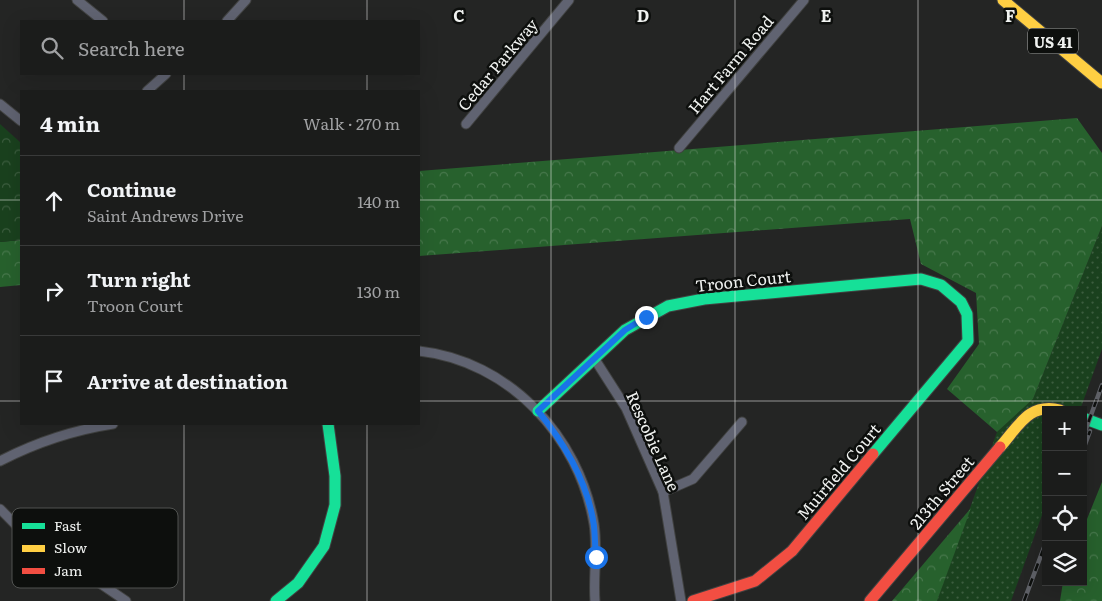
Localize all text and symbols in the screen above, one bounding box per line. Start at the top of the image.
text: D [637,3,649,27]
text: E [821,3,832,27]
text: F [1005,3,1015,27]
street label: Hart Farm Road [682,9,778,118]
street label: Cedar Parkway [453,14,541,114]
search box [20,20,420,75]
road number: US 41 [1028,28,1078,54]
icon: search [38,34,66,62]
text: Search here [78,34,185,62]
text: 4 min [40,107,100,138]
text: Walk · 270 m [303,111,400,135]
text: Continue [87,175,176,203]
icon: ahead [40,187,68,215]
text: 140 m [357,189,400,213]
text: Saint Andrews Drive [87,203,243,227]
street label: Troon Court [694,263,792,297]
text: Turn right [87,265,191,293]
icon: right [40,277,68,305]
text: 130 m [357,279,400,303]
text: Troon Court [87,293,183,317]
route end [635,306,658,329]
icon: arrive [40,367,68,395]
text: Arrive at destination [87,367,288,395]
street label: Rescobie Lane [621,387,687,495]
map controls [1042,406,1087,586]
button: + [1042,406,1087,451]
street label: Muirfield Court [790,417,886,524]
street label: 213th Street [903,450,979,534]
button: − [1042,451,1087,496]
button: locate [1042,496,1087,541]
legend [12,508,178,588]
text: Fast [54,515,82,535]
text: Slow [54,537,87,557]
button: layers [1042,541,1087,586]
route start [585,546,608,569]
text: Jam [54,560,83,580]

